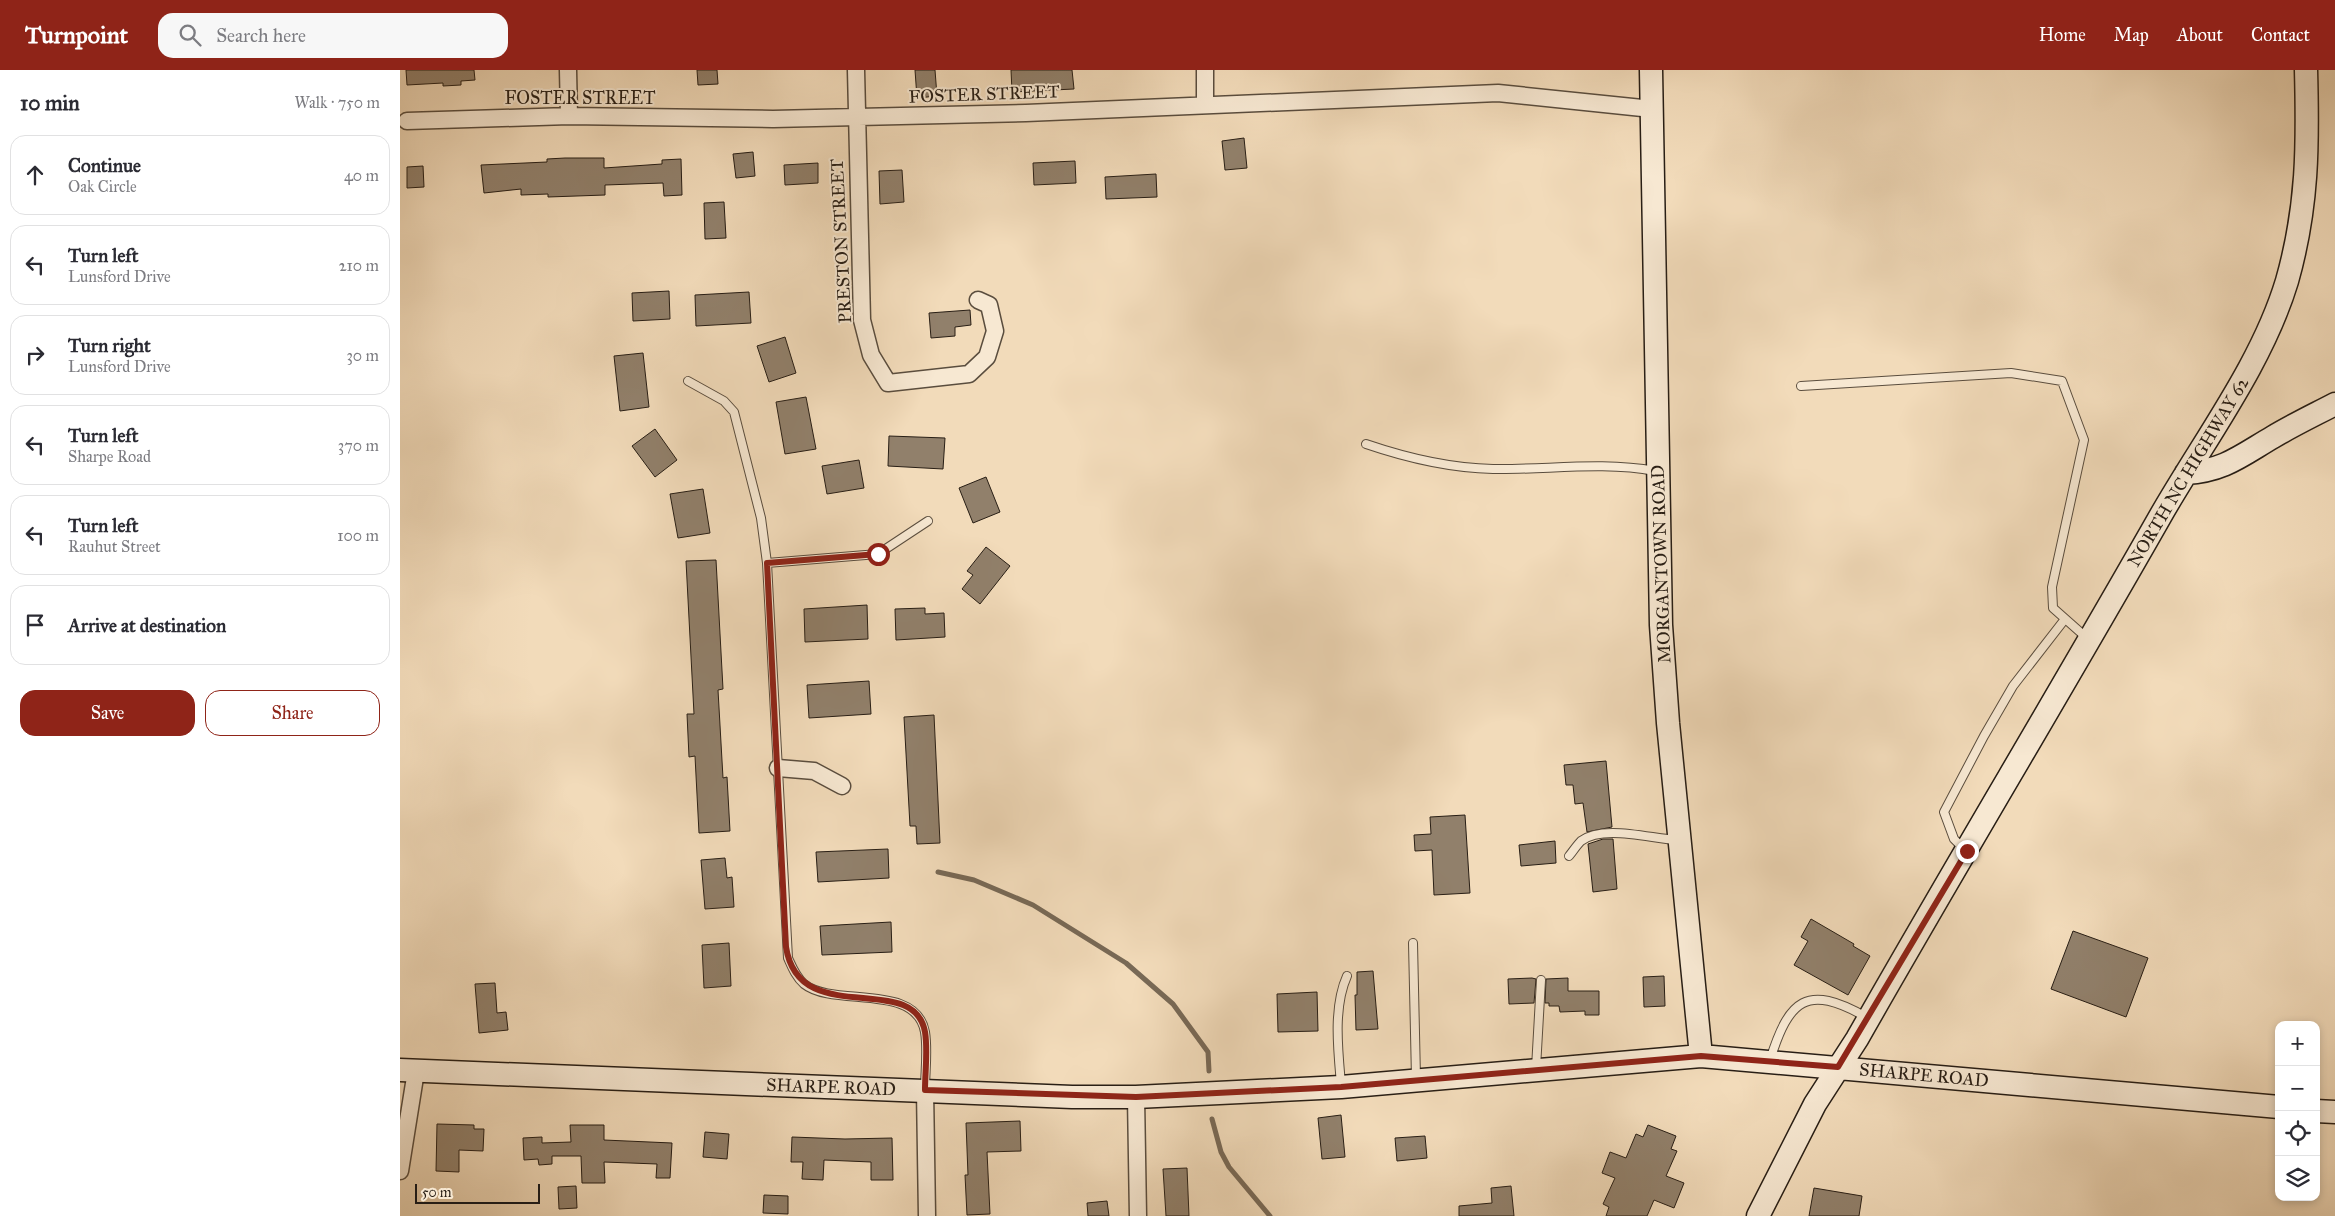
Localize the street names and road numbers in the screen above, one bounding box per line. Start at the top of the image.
street label: FOSTER STREET [908,80,1060,108]
street label: FOSTER STREET [504,87,656,109]
street label: PRESTON STREET [826,158,856,324]
street label: NORTH NC HIGHWAY 62 [2123,373,2253,571]
street label: MORGANTOWN ROAD [1647,464,1675,664]
street label: SHARPE ROAD [1858,1058,1990,1092]
street label: SHARPE ROAD [766,1074,896,1100]

